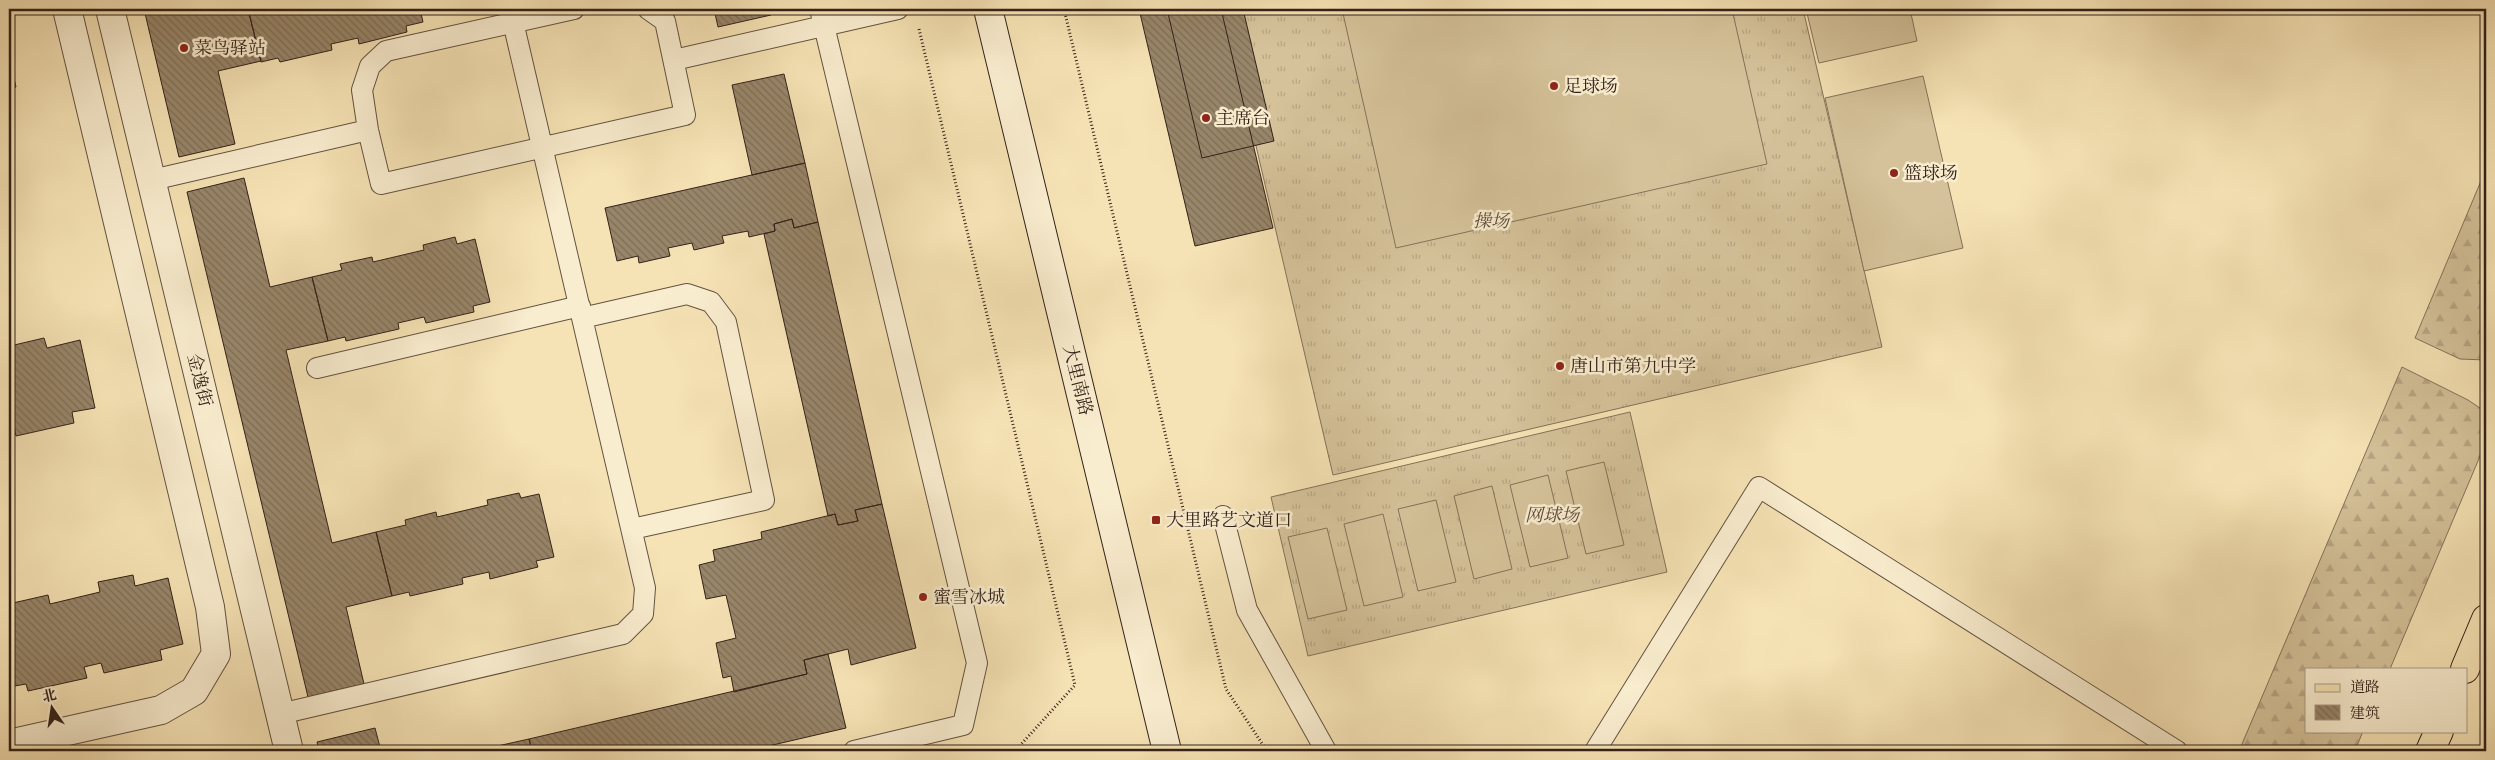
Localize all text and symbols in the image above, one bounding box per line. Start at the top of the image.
place label: 菜鸟驿站 [194,36,266,59]
marker: 菜鸟驿站 [178,42,190,54]
place label: 足球场 [1564,74,1618,97]
marker: 足球场 [1548,80,1560,92]
place label: 主席台 [1216,106,1270,129]
marker: 主席台 [1200,112,1212,124]
place label: 篮球场 [1904,161,1958,184]
marker: 篮球场 [1888,167,1900,179]
park label: 操场 [1473,209,1511,232]
street label: 大里南路 [1059,342,1098,418]
street label: 金逸街 [183,351,218,409]
place label: 唐山市第九中学 [1570,354,1696,377]
marker: 唐山市第九中学 [1554,360,1566,372]
park label: 网球场 [1525,503,1581,526]
place label: 大里路艺文道口 [1166,508,1292,531]
marker: 大里路艺文道口 [1150,514,1162,526]
place label: 蜜雪冰城 [933,585,1005,608]
marker: 蜜雪冰城 [917,591,929,603]
legend [2305,668,2468,732]
text: 道路 [2350,677,2380,696]
north arrow [28,682,78,732]
text: 北 [40,685,58,706]
text: 建筑 [2350,703,2380,722]

